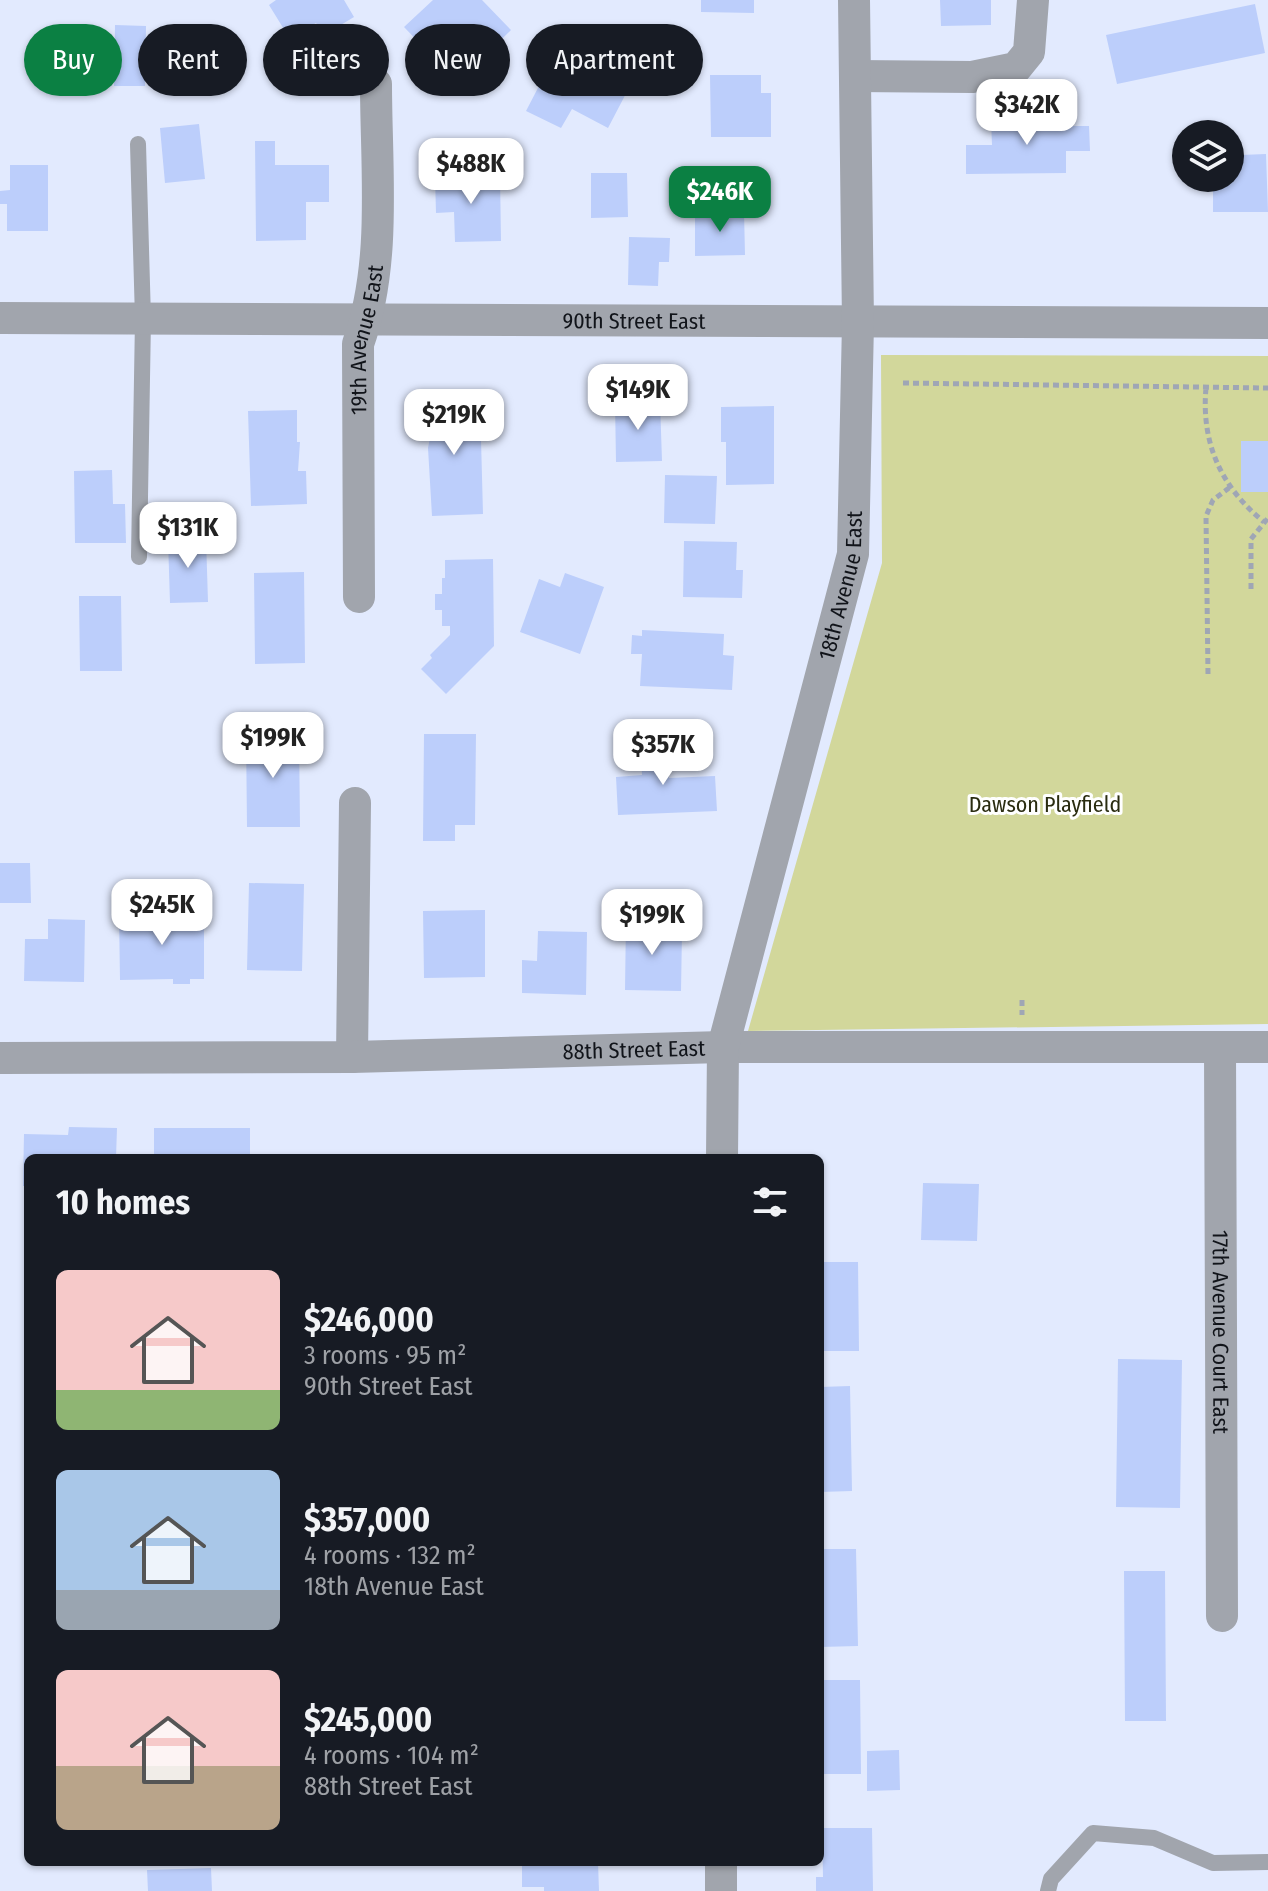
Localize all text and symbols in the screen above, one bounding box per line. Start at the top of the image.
chip: Buy [24,24,122,96]
chip: Rent [138,24,247,96]
chip: Filters [263,24,389,96]
chip: New [405,24,510,96]
chip: Apartment [526,24,703,96]
pin: $342K [971,79,1083,147]
text: $342K [994,89,1060,120]
map controls [1172,120,1244,192]
button: layers [1172,120,1244,192]
pin: $488K [415,138,527,206]
text: $488K [437,148,505,179]
pin: $246K [664,166,776,234]
text: $246K [687,176,753,207]
street label: 19th Avenue East [344,263,389,415]
street label: 90th Street East [563,307,706,334]
pin: $149K [582,364,694,432]
text: $149K [606,374,670,405]
pin: $219K [398,389,510,457]
text: $219K [422,399,486,430]
pin: $131K [132,502,244,570]
street label: 18th Avenue East [812,510,867,663]
text: $131K [158,512,218,543]
pin: $199K [217,712,329,780]
pin: $357K [607,719,719,787]
text: $199K [240,722,306,753]
text: $357K [631,729,695,760]
park label: Dawson Playfield [969,791,1121,818]
pin: $245K [106,879,218,947]
text: $245K [129,889,195,920]
pin: $199K [596,889,708,957]
text: $199K [619,899,685,930]
street label: 88th Street East [562,1034,706,1065]
icon: filters [748,1180,792,1224]
text: 10 homes [56,1182,190,1223]
street label: 17th Avenue Court East [1207,1230,1235,1435]
text: $246,000 [304,1299,434,1340]
icon: home [120,1302,216,1398]
text: 3 rooms · 95 m² [304,1340,466,1371]
text: 90th Street East [304,1371,473,1402]
text: $357,000 [304,1499,430,1540]
icon: home [120,1502,216,1598]
text: 4 rooms · 132 m² [304,1540,476,1571]
text: 18th Avenue East [304,1571,484,1602]
text: $245,000 [304,1699,432,1740]
icon: home [120,1702,216,1798]
text: 4 rooms · 104 m² [304,1740,479,1771]
text: 88th Street East [304,1771,472,1802]

